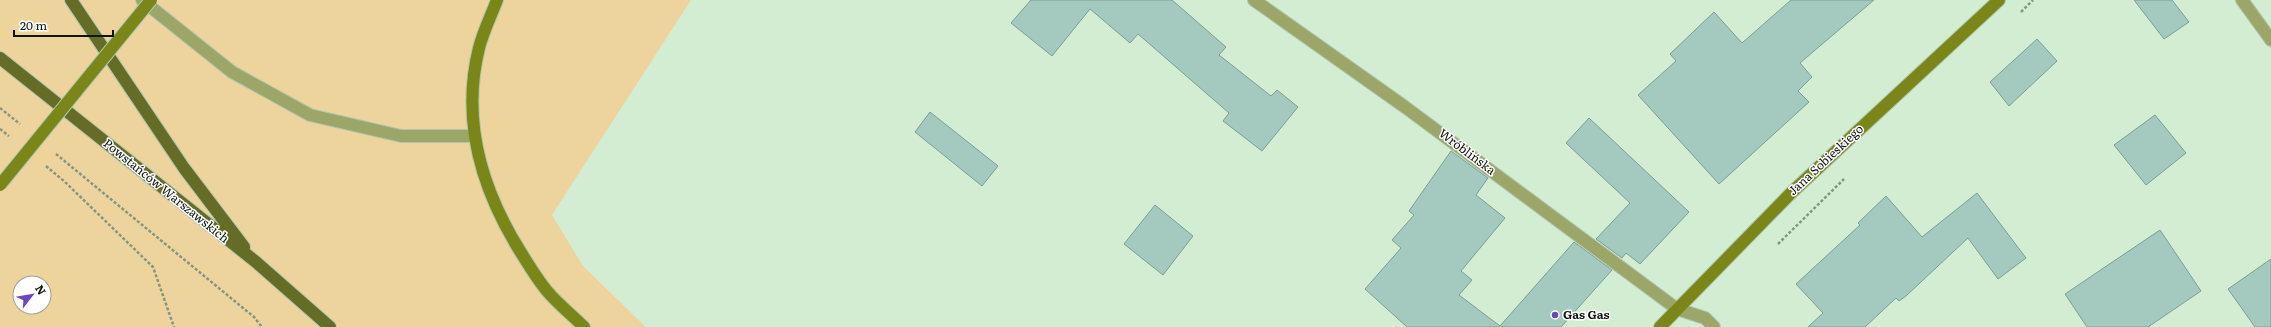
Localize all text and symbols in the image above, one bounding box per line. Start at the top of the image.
scale bar [14,12,113,38]
text: 20 m [20,16,47,34]
street label: Jana Sobieskiego [1784,120,1867,199]
street label: Wróblińska [1435,124,1500,179]
street label: Powstańców Warszawskich [100,134,233,247]
north arrow [12,275,52,315]
text: N [32,281,51,297]
place label: Gas Gas [1563,305,1610,323]
marker: Gas Gas [1550,310,1560,320]

